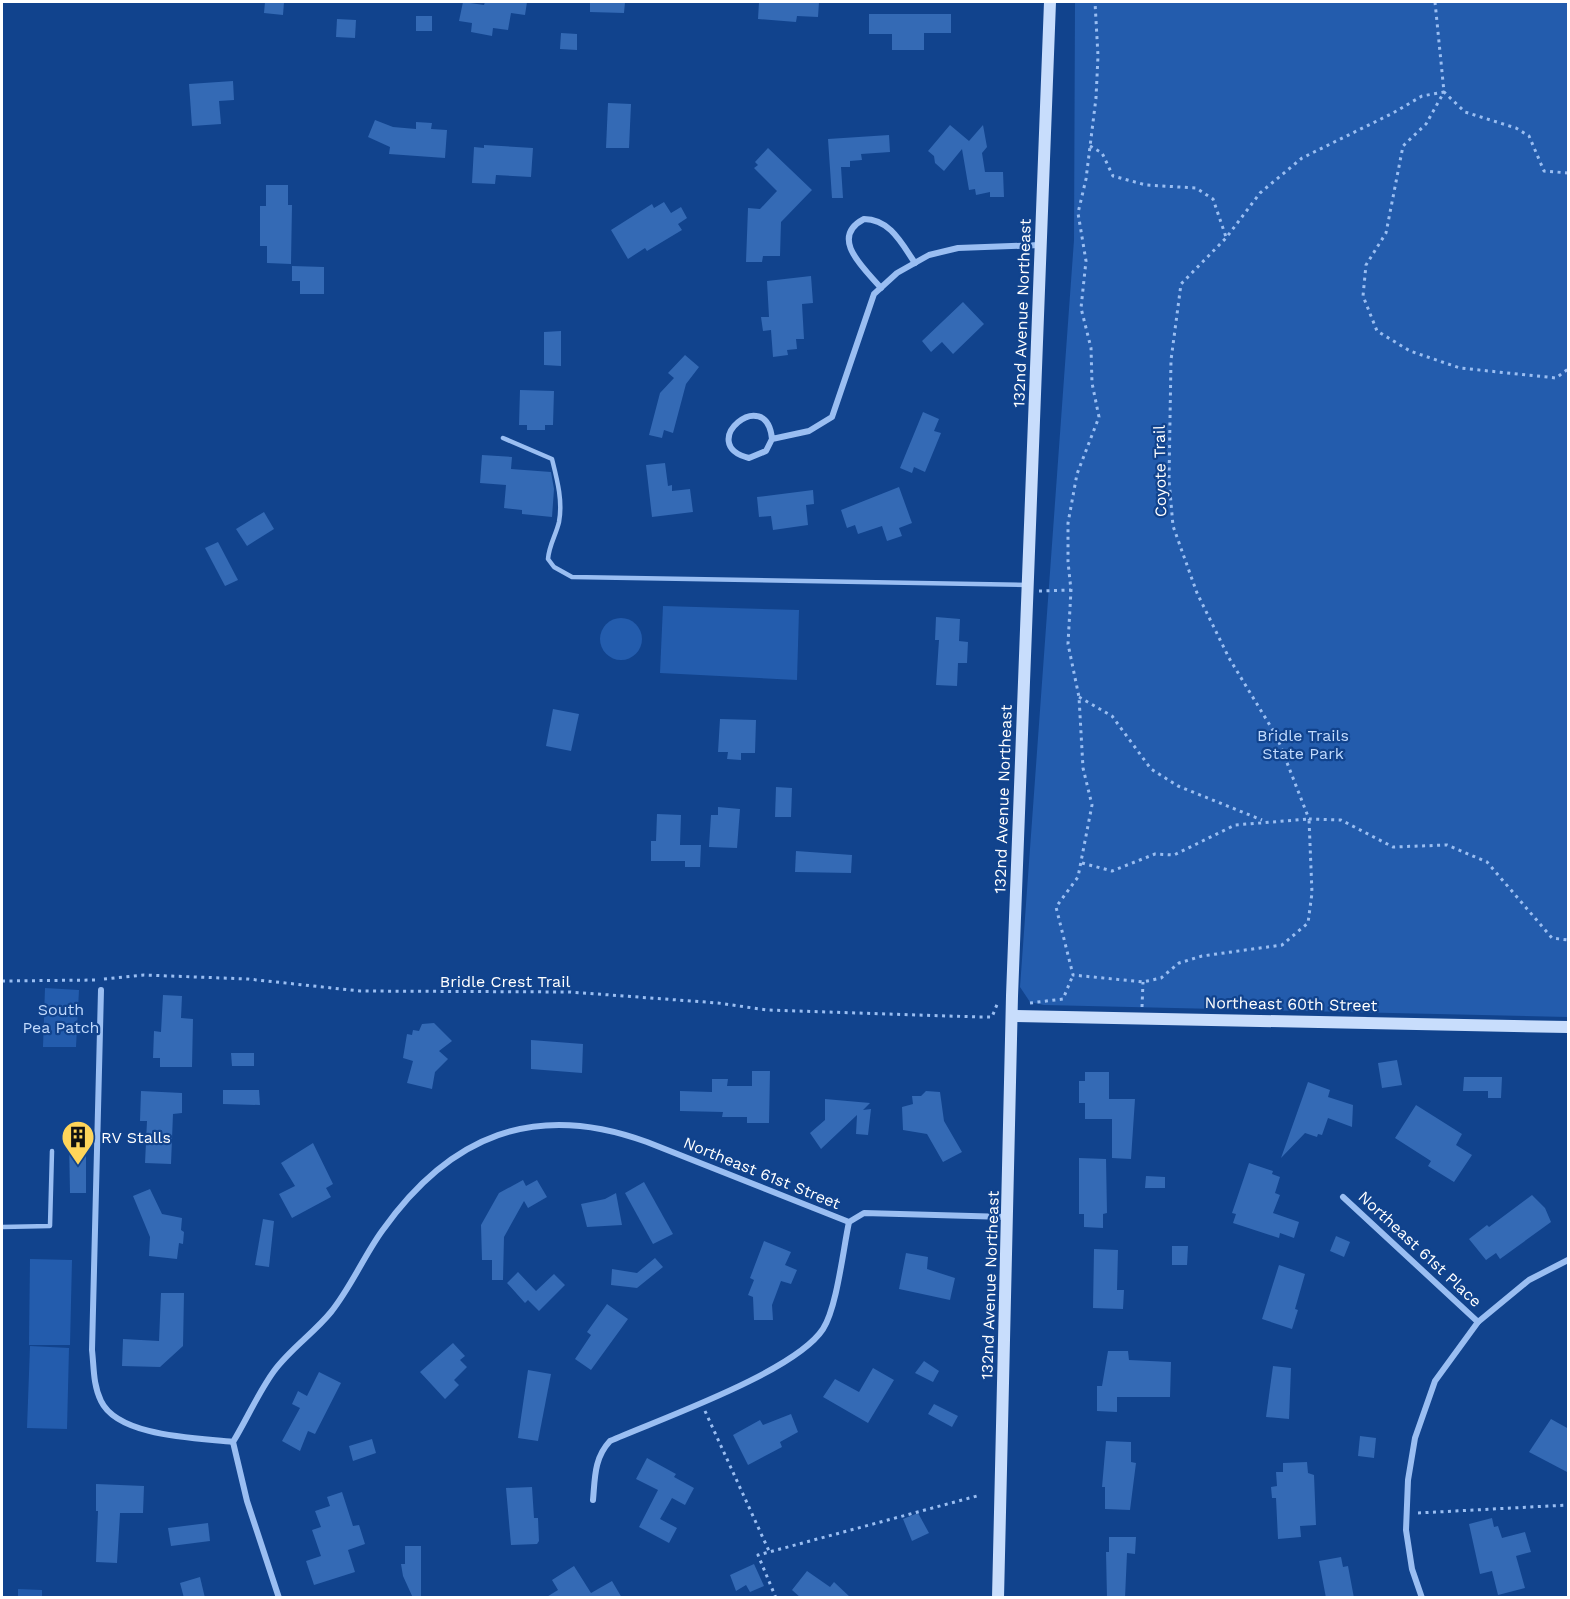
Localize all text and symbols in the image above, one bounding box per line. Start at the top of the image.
street label: 132nd Avenue Northeast [1009,218,1035,408]
street label: Coyote Trail [1150,425,1170,517]
street label: 132nd Avenue Northeast [990,704,1016,894]
park label: Bridle Trails State Park [1257,726,1349,763]
street label: Bridle Crest Trail [440,972,570,991]
street label: Northeast 60th Street [1205,993,1378,1015]
park label: South Pea Patch [22,1000,100,1037]
building icon: RV Stalls [60,1119,96,1166]
place label: RV Stalls [101,1128,171,1147]
street label: Northeast 61st Street [681,1133,843,1213]
street label: Northeast 61st Place [1355,1187,1485,1311]
street label: 132nd Avenue Northeast [977,1190,1003,1380]

